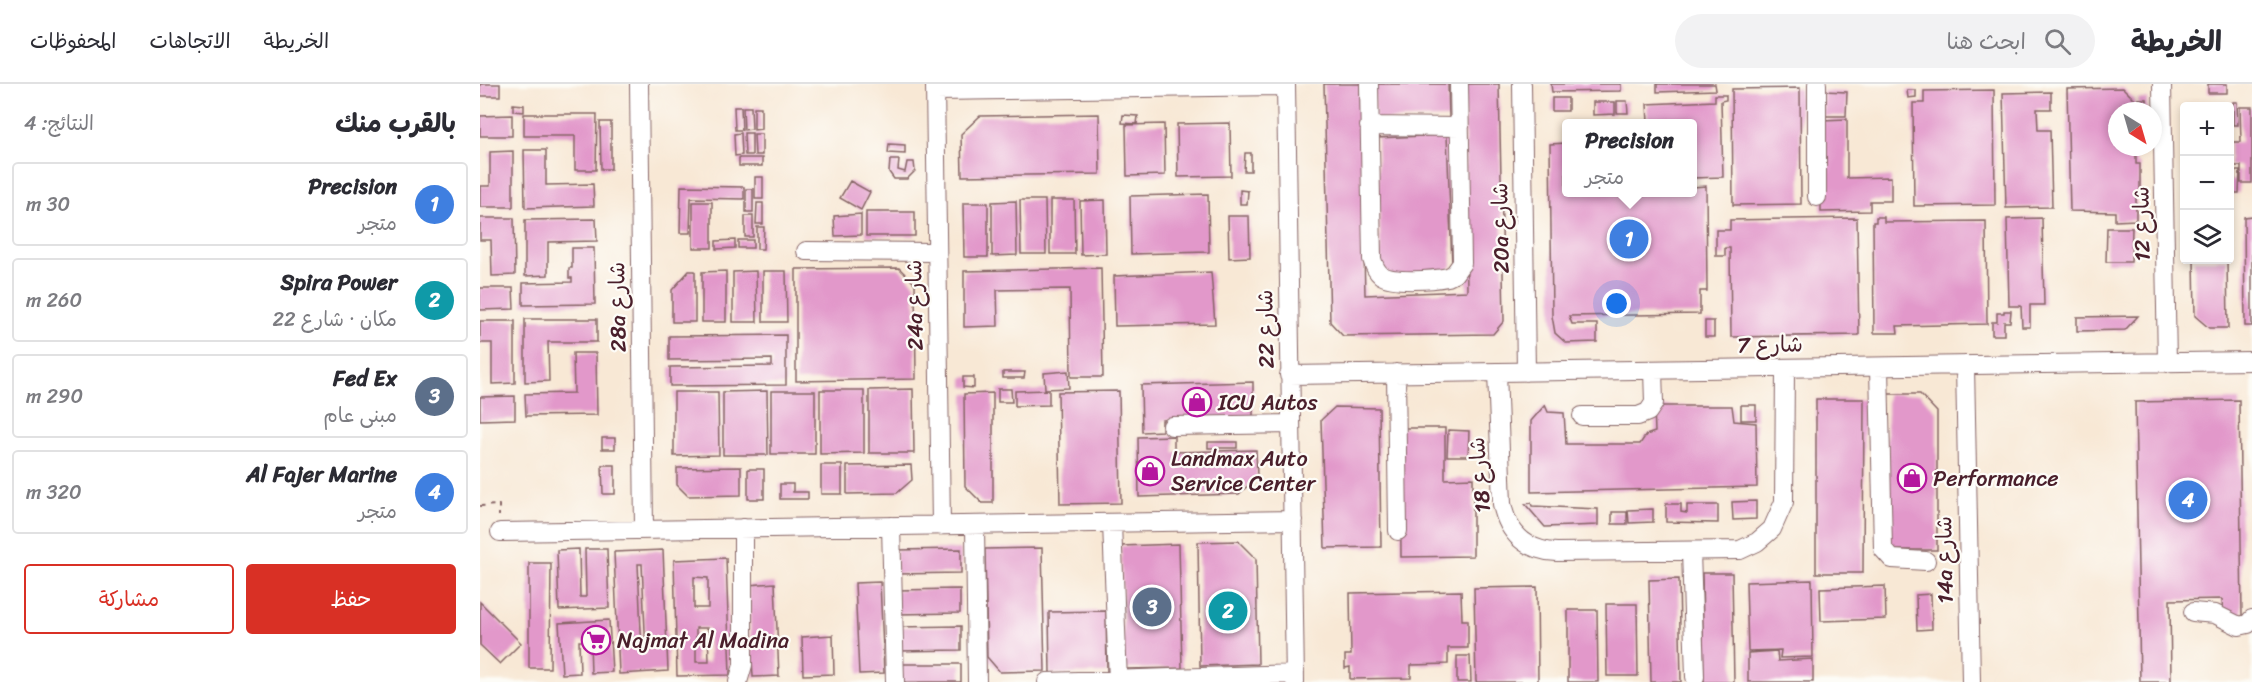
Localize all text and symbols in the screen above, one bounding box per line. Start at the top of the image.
search box [1675,14,2095,68]
text: الخريطة [2131,17,2222,66]
text: المحفوظات [30,22,116,60]
text: الاتجاهات [149,22,231,60]
text: الخريطة [264,22,329,60]
text: ابحث هنا [1947,22,2026,61]
icon: search [2041,25,2074,58]
text: بالقرب منك [335,100,456,146]
north arrow [2108,102,2162,156]
map controls [2180,102,2234,264]
button: + [2180,102,2234,156]
text: النتائج: 4 [24,106,94,141]
popup [1562,119,1697,197]
text: Precision [1585,121,1674,160]
button: − [2180,156,2234,210]
text: متجر [1585,160,1624,195]
text: Precision [308,167,397,206]
street label: 20a شارع [1480,182,1521,274]
street label: شارع 12 [2121,186,2162,262]
text: 30 m [26,187,70,222]
text: 1 [430,187,439,222]
text: متجر [358,206,397,241]
button: layers [2180,210,2234,264]
pin: 1 [1610,216,1648,262]
street label: 24a شارع [894,259,935,351]
street label: 28a شارع [597,261,638,352]
text: Spira Power [280,263,397,302]
text: 260 m [26,283,82,318]
text: 2 [429,283,440,318]
street label: شارع 22 [1245,289,1286,369]
your location [1602,289,1631,318]
text: مكان · شارع 22 [273,302,397,337]
street label: شارع 7 [1737,324,1803,365]
text: Fed Ex [333,359,397,398]
text: 290 m [26,379,83,414]
text: 3 [429,379,440,414]
place label: ICU Autos [1217,383,1318,422]
shop icon: ICU Autos [1181,386,1213,418]
text: مبنى عام [323,398,397,433]
street label: شارع 18 [1457,435,1502,515]
place label: Landmax Auto Service Center [1171,439,1317,503]
text: Al Fajer Marine [246,455,397,494]
shop icon: Landmax Auto Service Center [1134,455,1166,487]
place label: Performance [1933,459,2059,498]
shop icon: Performance [1896,462,1928,494]
text: 320 m [26,475,82,510]
text: 4 [428,475,441,510]
pin: 4 [2168,478,2208,522]
text: متجر [358,494,397,529]
street label: 14a شارع [1924,516,1965,604]
button: مشاركة [24,564,234,634]
button: حفظ [246,564,456,634]
pin: 3 [1132,584,1172,630]
pin: 2 [1208,588,1248,634]
place label: Najmat Al Madina [617,621,789,660]
supermarket icon: Najmat Al Madina [580,624,612,656]

